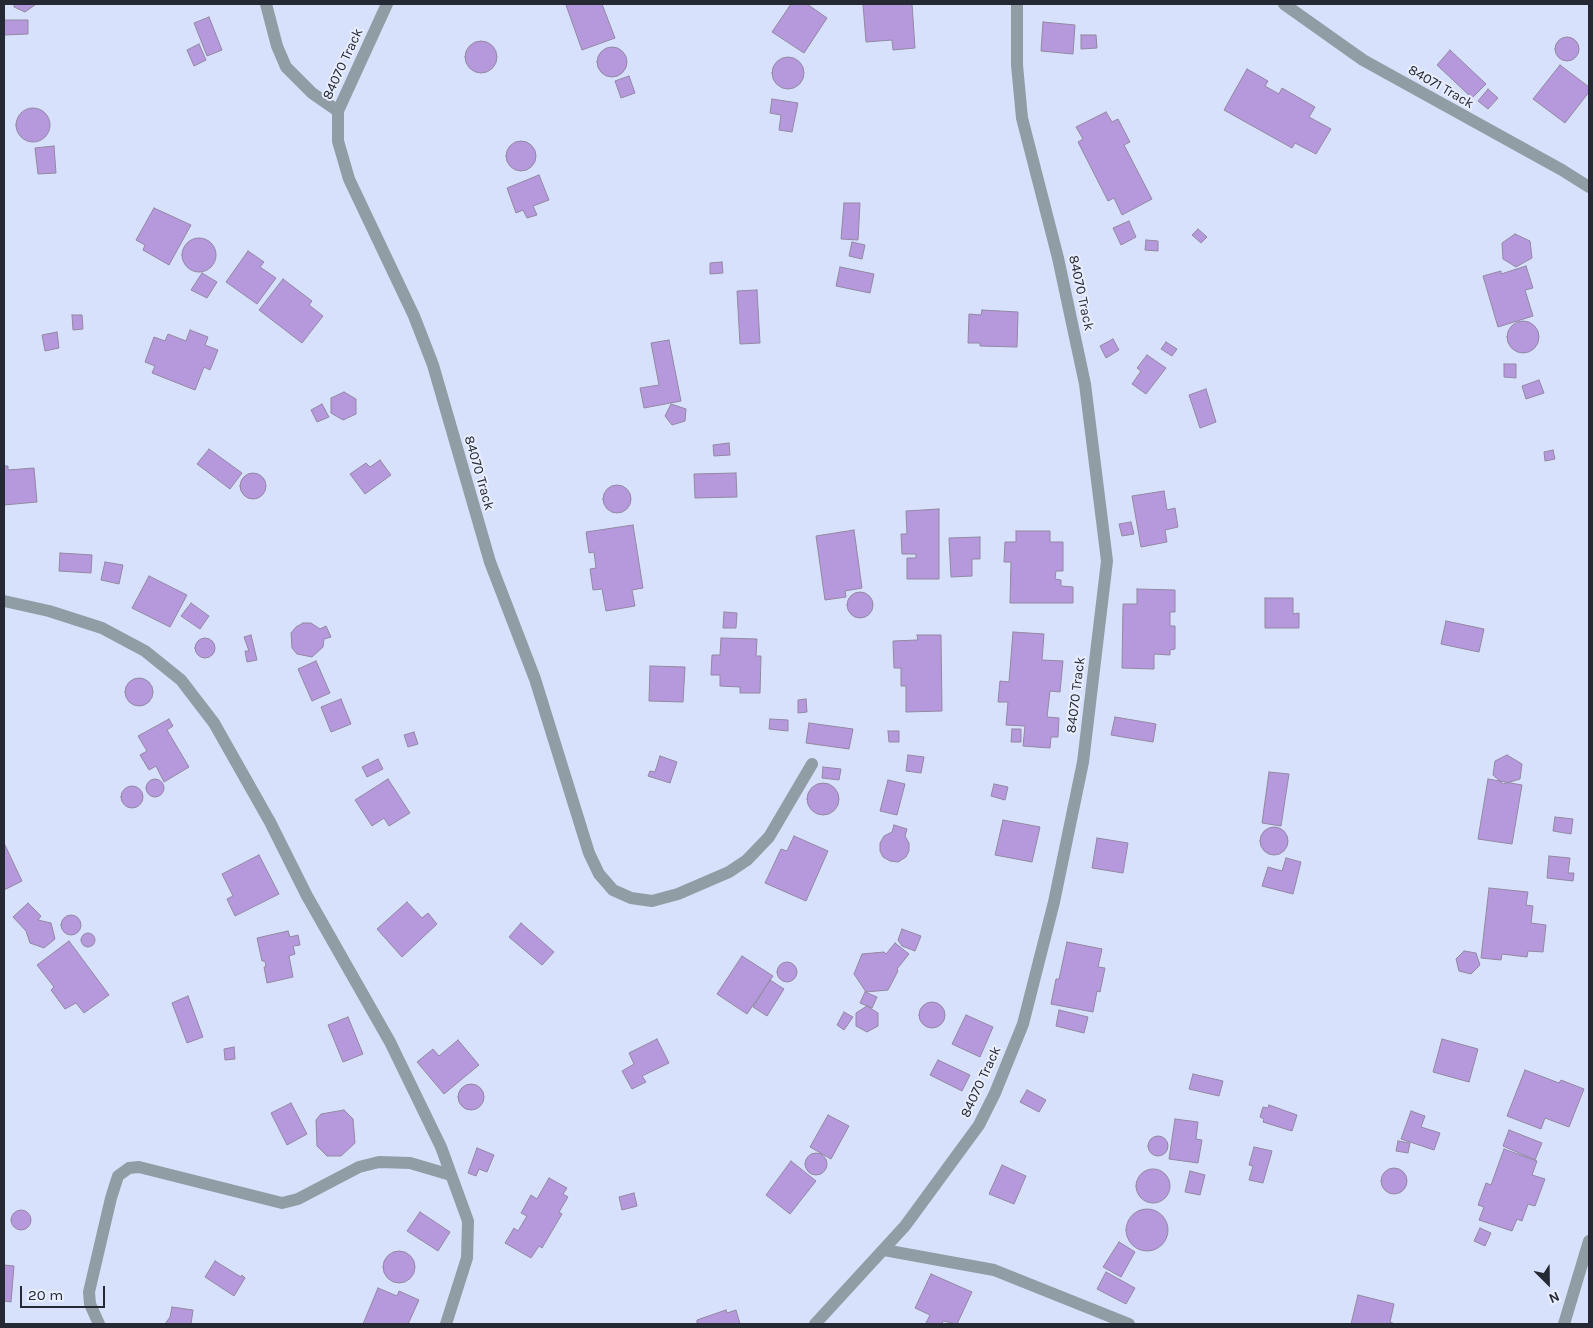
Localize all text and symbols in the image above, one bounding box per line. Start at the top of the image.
street label: 84070 Track [319,26,367,102]
street label: 84071 Track [1405,61,1477,113]
street label: 84070 Track [1065,254,1097,332]
street label: 84070 Track [460,434,498,512]
street label: 84070 Track [1063,656,1089,734]
street label: 84070 Track [957,1044,1005,1120]
north arrow [1523,1258,1573,1308]
scale bar [22,1276,108,1308]
text: 20 m [28,1286,63,1304]
text: N [1546,1287,1562,1307]

